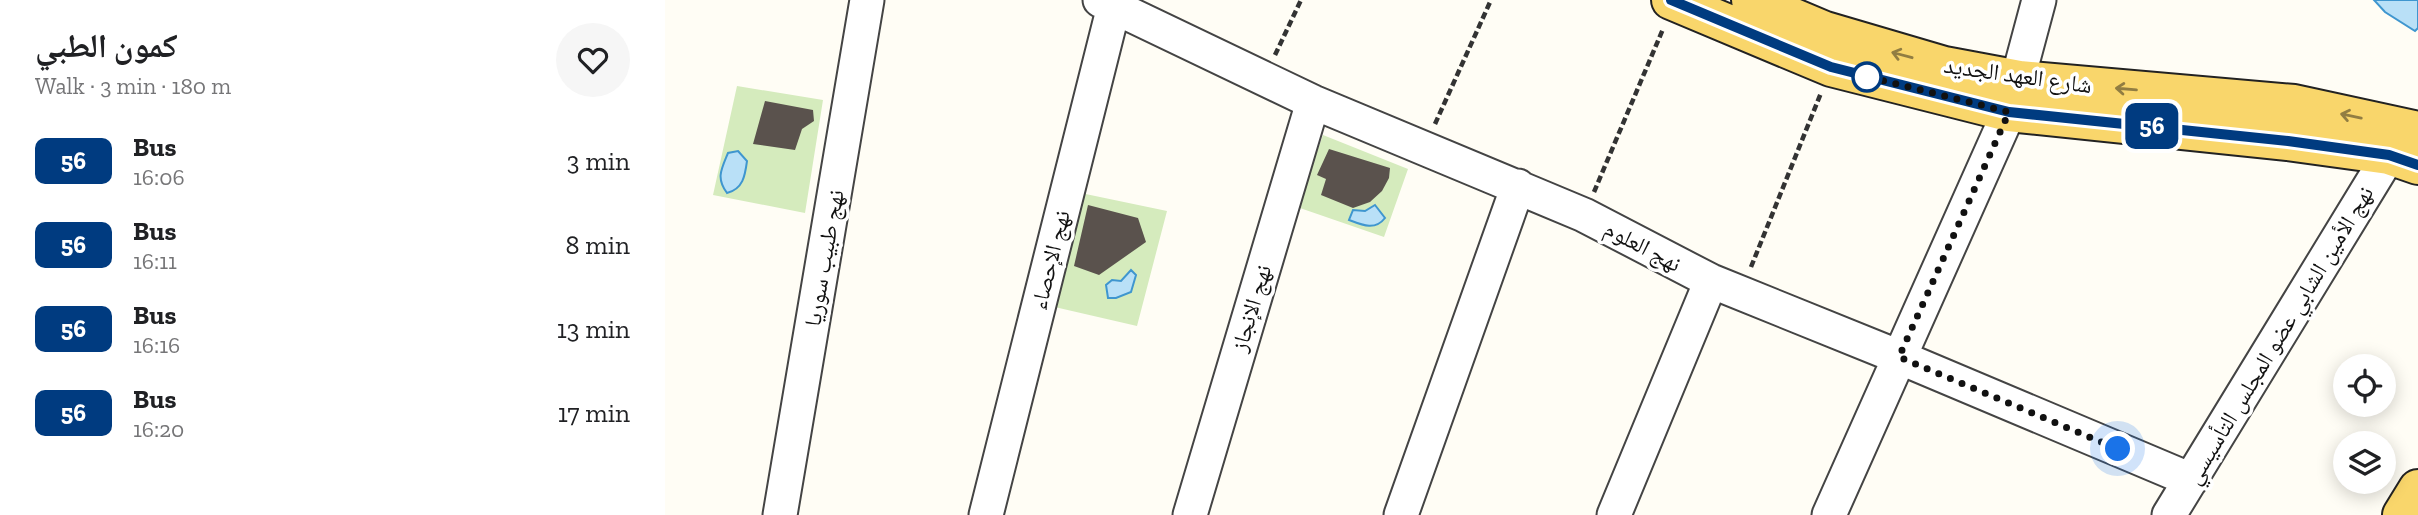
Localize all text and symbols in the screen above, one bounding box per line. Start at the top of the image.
button: heart [556,23,630,97]
text: كمون الطبي [35,26,178,65]
one-way arrow [1891,48,1913,61]
street label: شارع العهد الجديد [1942,51,2094,100]
unlabelled marker [1852,62,1882,92]
text: Walk · 3 min · 180 m [35,72,231,100]
one-way arrow [2115,82,2138,95]
line badge: 56 [2121,103,2183,149]
one-way arrow [2340,109,2363,123]
text: 56 [2139,111,2165,140]
text: Bus [133,131,176,163]
text: 3 min [567,145,630,177]
text: 56 [61,146,86,175]
text: 16:06 [133,163,185,191]
street label: نهج الأمين الشابي عضو المجلس التأسيسي [2179,181,2383,492]
street label: نهج طبيب سوريا [798,187,851,329]
street label: نهج الإحصاء [1024,207,1077,313]
street label: نهج العلوم [1599,214,1686,280]
text: Bus [133,215,176,247]
text: 8 min [565,229,630,261]
text: 56 [61,230,86,259]
text: 16:11 [133,247,177,275]
street label: نهج الإنجاز [1224,261,1278,356]
text: Bus [133,299,176,331]
text: 13 min [557,313,630,345]
text: 56 [61,314,86,343]
text: 16:16 [133,331,180,359]
map controls [2333,354,2396,494]
button: locate [2333,354,2396,417]
text: Bus [133,383,176,415]
text: 17 min [558,397,630,429]
text: 56 [61,398,86,427]
text: 16:20 [133,415,184,443]
your location [2100,431,2135,466]
button: layers [2333,431,2396,494]

